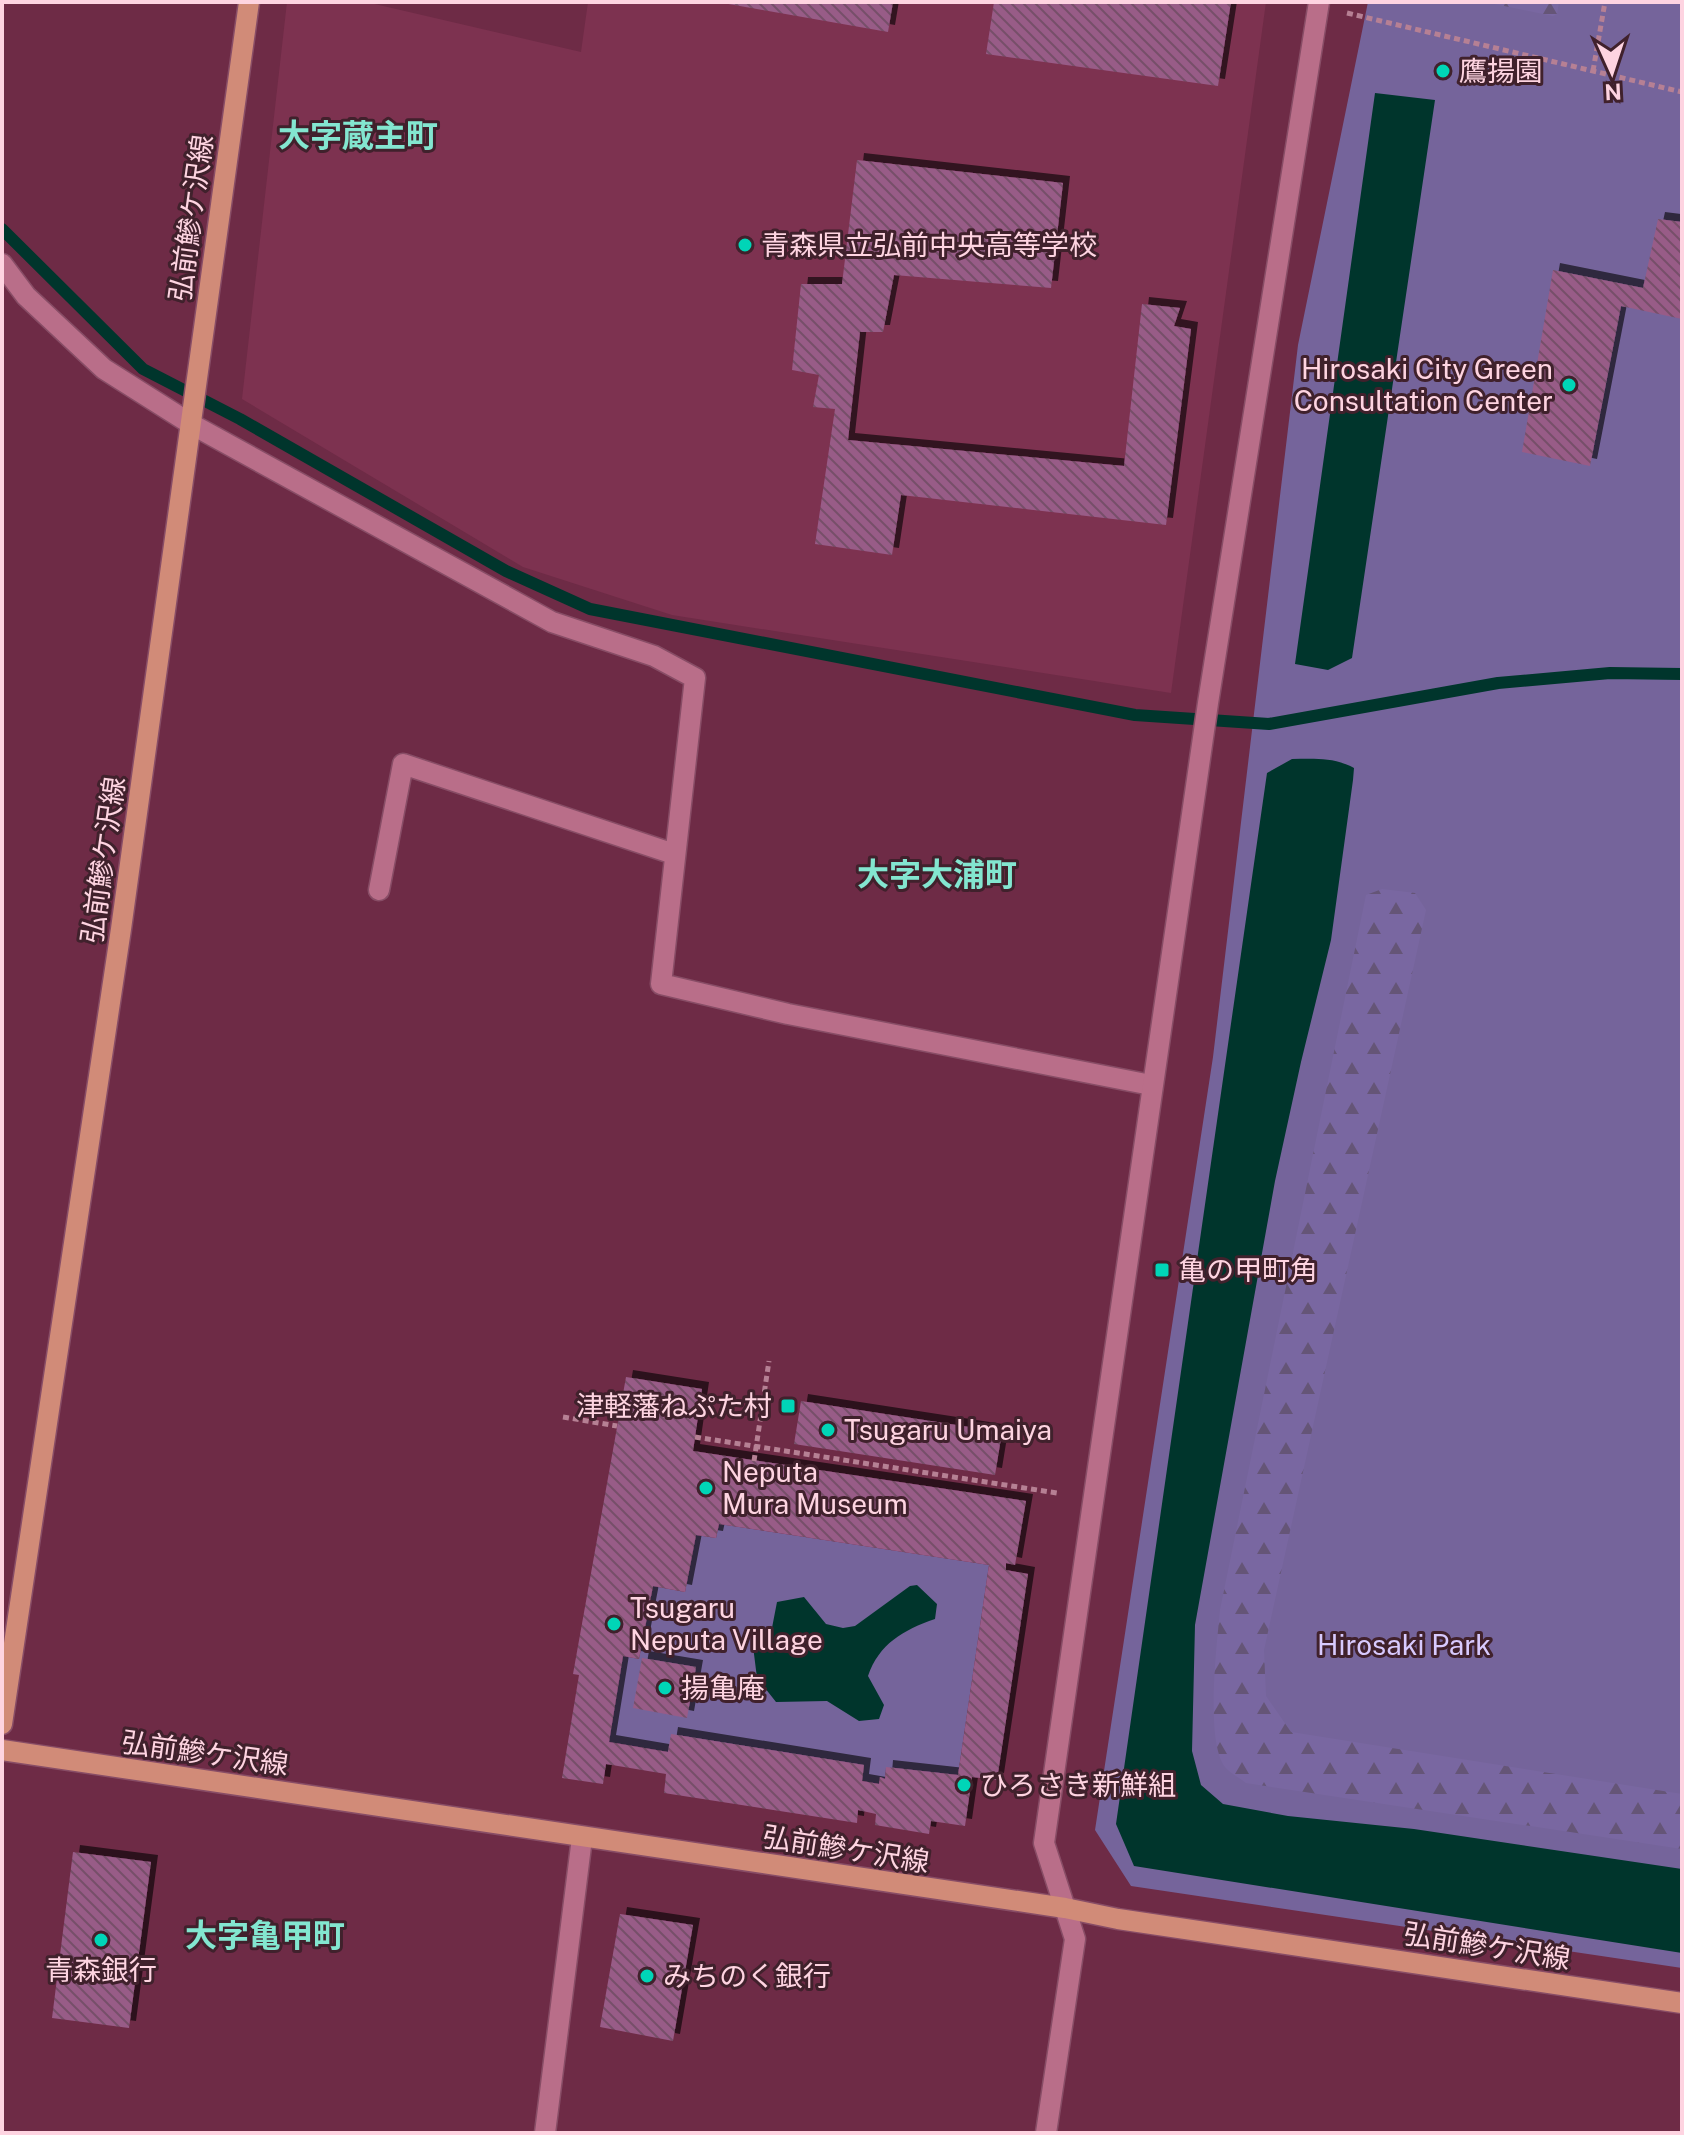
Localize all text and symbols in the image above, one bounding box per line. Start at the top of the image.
north arrow [1572,32,1652,112]
place label: 鷹揚園 [1459,54,1543,87]
marker: 鷹揚園 [1434,62,1452,80]
text: N [1604,79,1622,105]
district label: 大字蔵主町 [278,117,438,154]
street label: 弘前鰺ケ沢線 [162,132,219,303]
place label: 青森県立弘前中央高等学校 [761,228,1097,261]
marker: 青森県立弘前中央高等学校 [736,236,754,254]
place label: Hirosaki City Green Consultation Center [1294,352,1553,417]
marker: Hirosaki City Green Consultation Center [1560,376,1578,394]
street label: 弘前鰺ケ沢線 [74,774,131,945]
district label: 大字大浦町 [857,856,1017,893]
place label: 亀の甲町角 [1178,1253,1318,1286]
marker: 亀の甲町角 [1153,1261,1171,1279]
place label: 津軽藩ねぷた村 [576,1389,772,1422]
marker: 津軽藩ねぷた村 [779,1397,797,1415]
place label: Tsugaru Umaiya [844,1413,1052,1446]
marker: Tsugaru Umaiya [819,1421,837,1439]
place label: Neputa Mura Museum [722,1455,908,1520]
marker: Neputa Mura Museum [697,1479,715,1497]
place label: Tsugaru Neputa Village [630,1591,823,1656]
marker: Tsugaru Neputa Village [605,1615,623,1633]
park label: Hirosaki Park [1317,1628,1491,1661]
place label: 揚亀庵 [681,1671,765,1704]
marker: 揚亀庵 [656,1679,674,1697]
street label: 弘前鰺ケ沢線 [120,1724,291,1781]
place label: ひろさき新鮮組 [980,1768,1176,1801]
marker: ひろさき新鮮組 [955,1776,973,1794]
street label: 弘前鰺ケ沢線 [761,1819,932,1878]
street label: 弘前鰺ケ沢線 [1402,1916,1573,1975]
district label: 大字亀甲町 [185,1917,345,1954]
marker: 青森銀行 [92,1931,110,1949]
place label: 青森銀行 [45,1953,157,1986]
place label: みちのく銀行 [663,1959,831,1992]
marker: みちのく銀行 [638,1967,656,1985]

